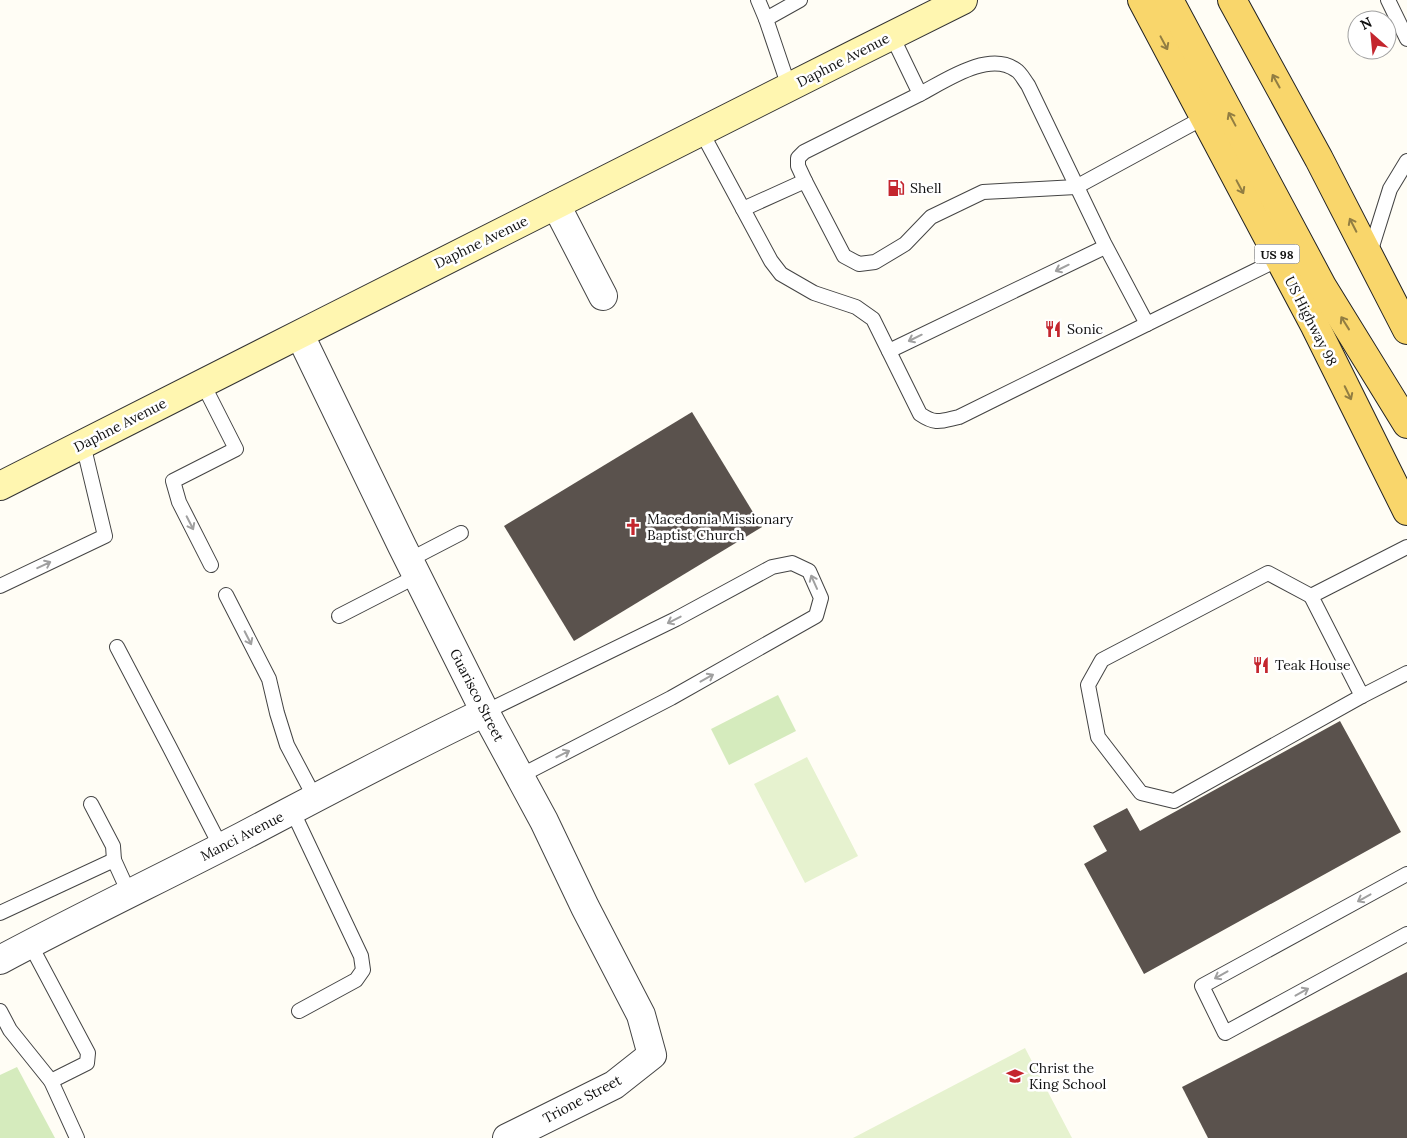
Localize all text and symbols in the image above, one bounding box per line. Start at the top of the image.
north arrow [1347,10,1397,60]
text: N [1357,13,1375,34]
street label: Daphne Avenue [794,29,893,91]
one-way arrow [1160,35,1169,50]
one-way arrow [1271,74,1281,89]
one-way arrow [1227,113,1237,127]
fuel station icon: Shell [886,178,906,198]
place label: Shell [910,179,942,197]
one-way arrow [1236,179,1246,193]
street label: Daphne Avenue [431,211,531,272]
one-way arrow [1348,217,1358,232]
road number: US 98 [1254,244,1300,264]
one-way arrow [1054,263,1069,273]
street label: US Highway 98 [1281,273,1341,369]
one-way arrow [1339,316,1349,330]
restaurant icon: Sonic [1043,319,1063,339]
place label: Sonic [1067,320,1103,338]
one-way arrow [908,334,923,344]
one-way arrow [1344,385,1353,400]
street label: Daphne Avenue [71,394,170,456]
place label: Macedonia Missionary Baptist Church [647,510,794,544]
one-way arrow [185,516,195,531]
church icon: Macedonia Missionary Baptist Church [623,517,643,537]
one-way arrow [36,560,51,569]
one-way arrow [809,575,819,590]
one-way arrow [667,615,682,625]
one-way arrow [244,630,253,645]
street label: Guarisco Street [446,646,508,745]
restaurant icon: Teak House [1251,655,1271,675]
place label: Teak House [1275,656,1351,674]
one-way arrow [699,673,714,682]
one-way arrow [555,749,570,758]
street label: Manci Avenue [197,807,287,865]
one-way arrow [1357,894,1372,903]
one-way arrow [1214,970,1229,980]
one-way arrow [1295,986,1309,996]
place label: Christ the King School [1029,1059,1107,1093]
school or university icon: Christ the King School [1005,1066,1025,1086]
street label: Trione Street [540,1071,625,1127]

